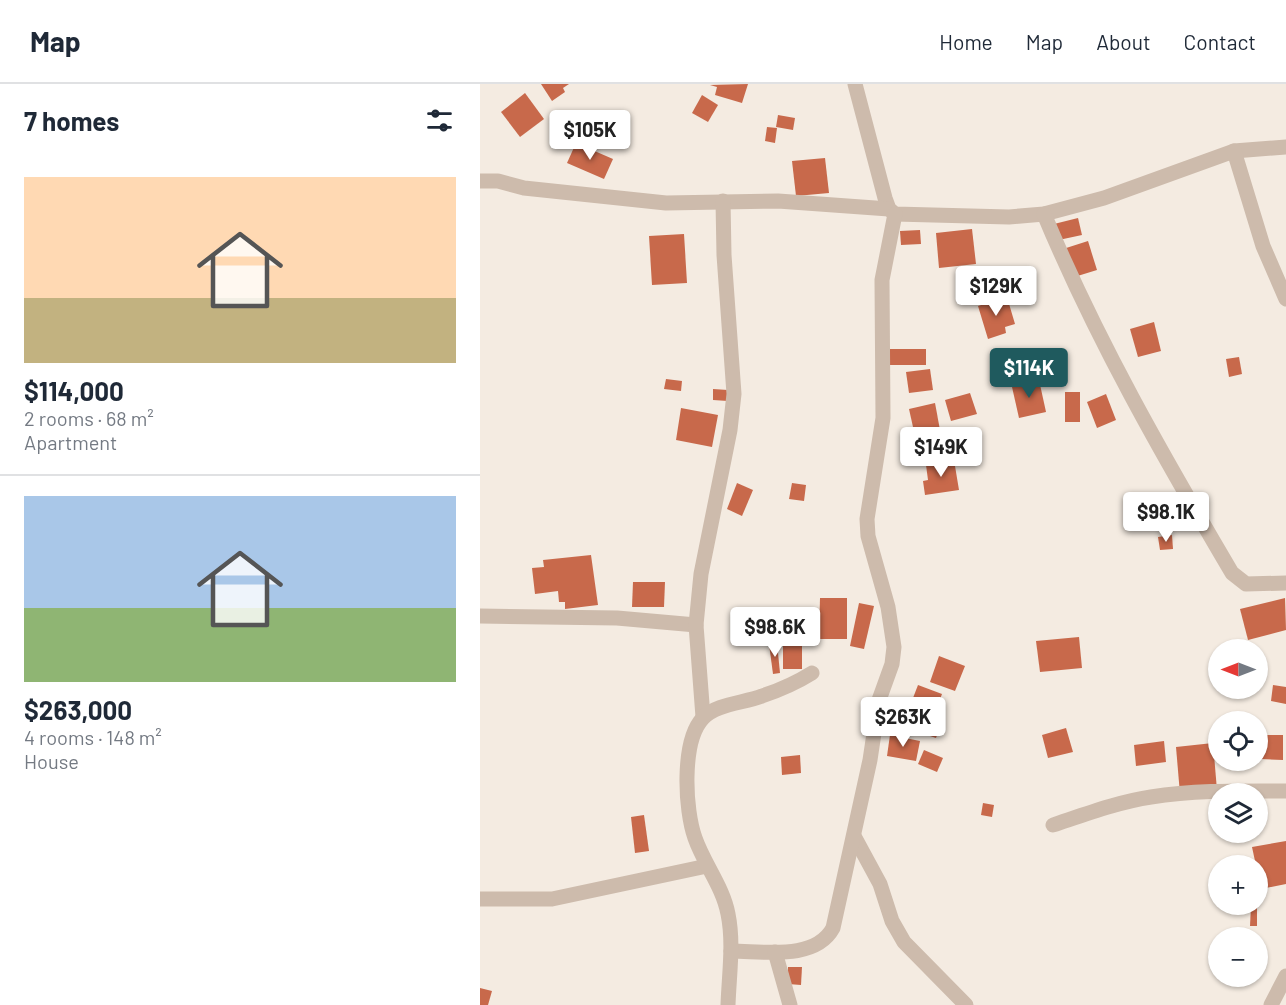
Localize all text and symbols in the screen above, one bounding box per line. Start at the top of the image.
text: Map [30,24,81,58]
text: Home [939,29,993,54]
text: Map [1026,29,1063,54]
text: About [1096,29,1151,54]
text: Contact [1184,29,1256,54]
icon: filters [423,104,456,137]
text: 7 homes [24,105,119,136]
pin: $105K [548,110,632,161]
text: $105K [563,117,617,141]
icon: home [186,216,294,324]
pin: $129K [954,266,1038,317]
text: $129K [970,273,1022,297]
pin: $114K [987,348,1071,399]
text: $114K [1004,355,1054,379]
text: $114,000 [24,375,124,406]
text: 2 rooms · 68 m² [24,406,154,430]
pin: $149K [899,427,983,478]
text: Apartment [24,430,117,454]
text: $149K [914,434,968,458]
pin: $98.1K [1117,492,1215,543]
text: $98.1K [1137,499,1195,523]
icon: home [186,535,294,643]
pin: $98.6K [726,607,824,658]
text: $98.6K [744,614,806,638]
north arrow [1208,639,1268,699]
map controls [1208,639,1268,987]
text: $263,000 [24,694,132,725]
pin: $263K [861,697,945,748]
text: $263K [875,704,931,728]
button: locate [1208,711,1268,771]
text: 4 rooms · 148 m² [24,725,162,749]
text: House [24,749,79,773]
button: layers [1208,783,1268,843]
button: + [1208,855,1268,915]
button: − [1208,927,1268,987]

